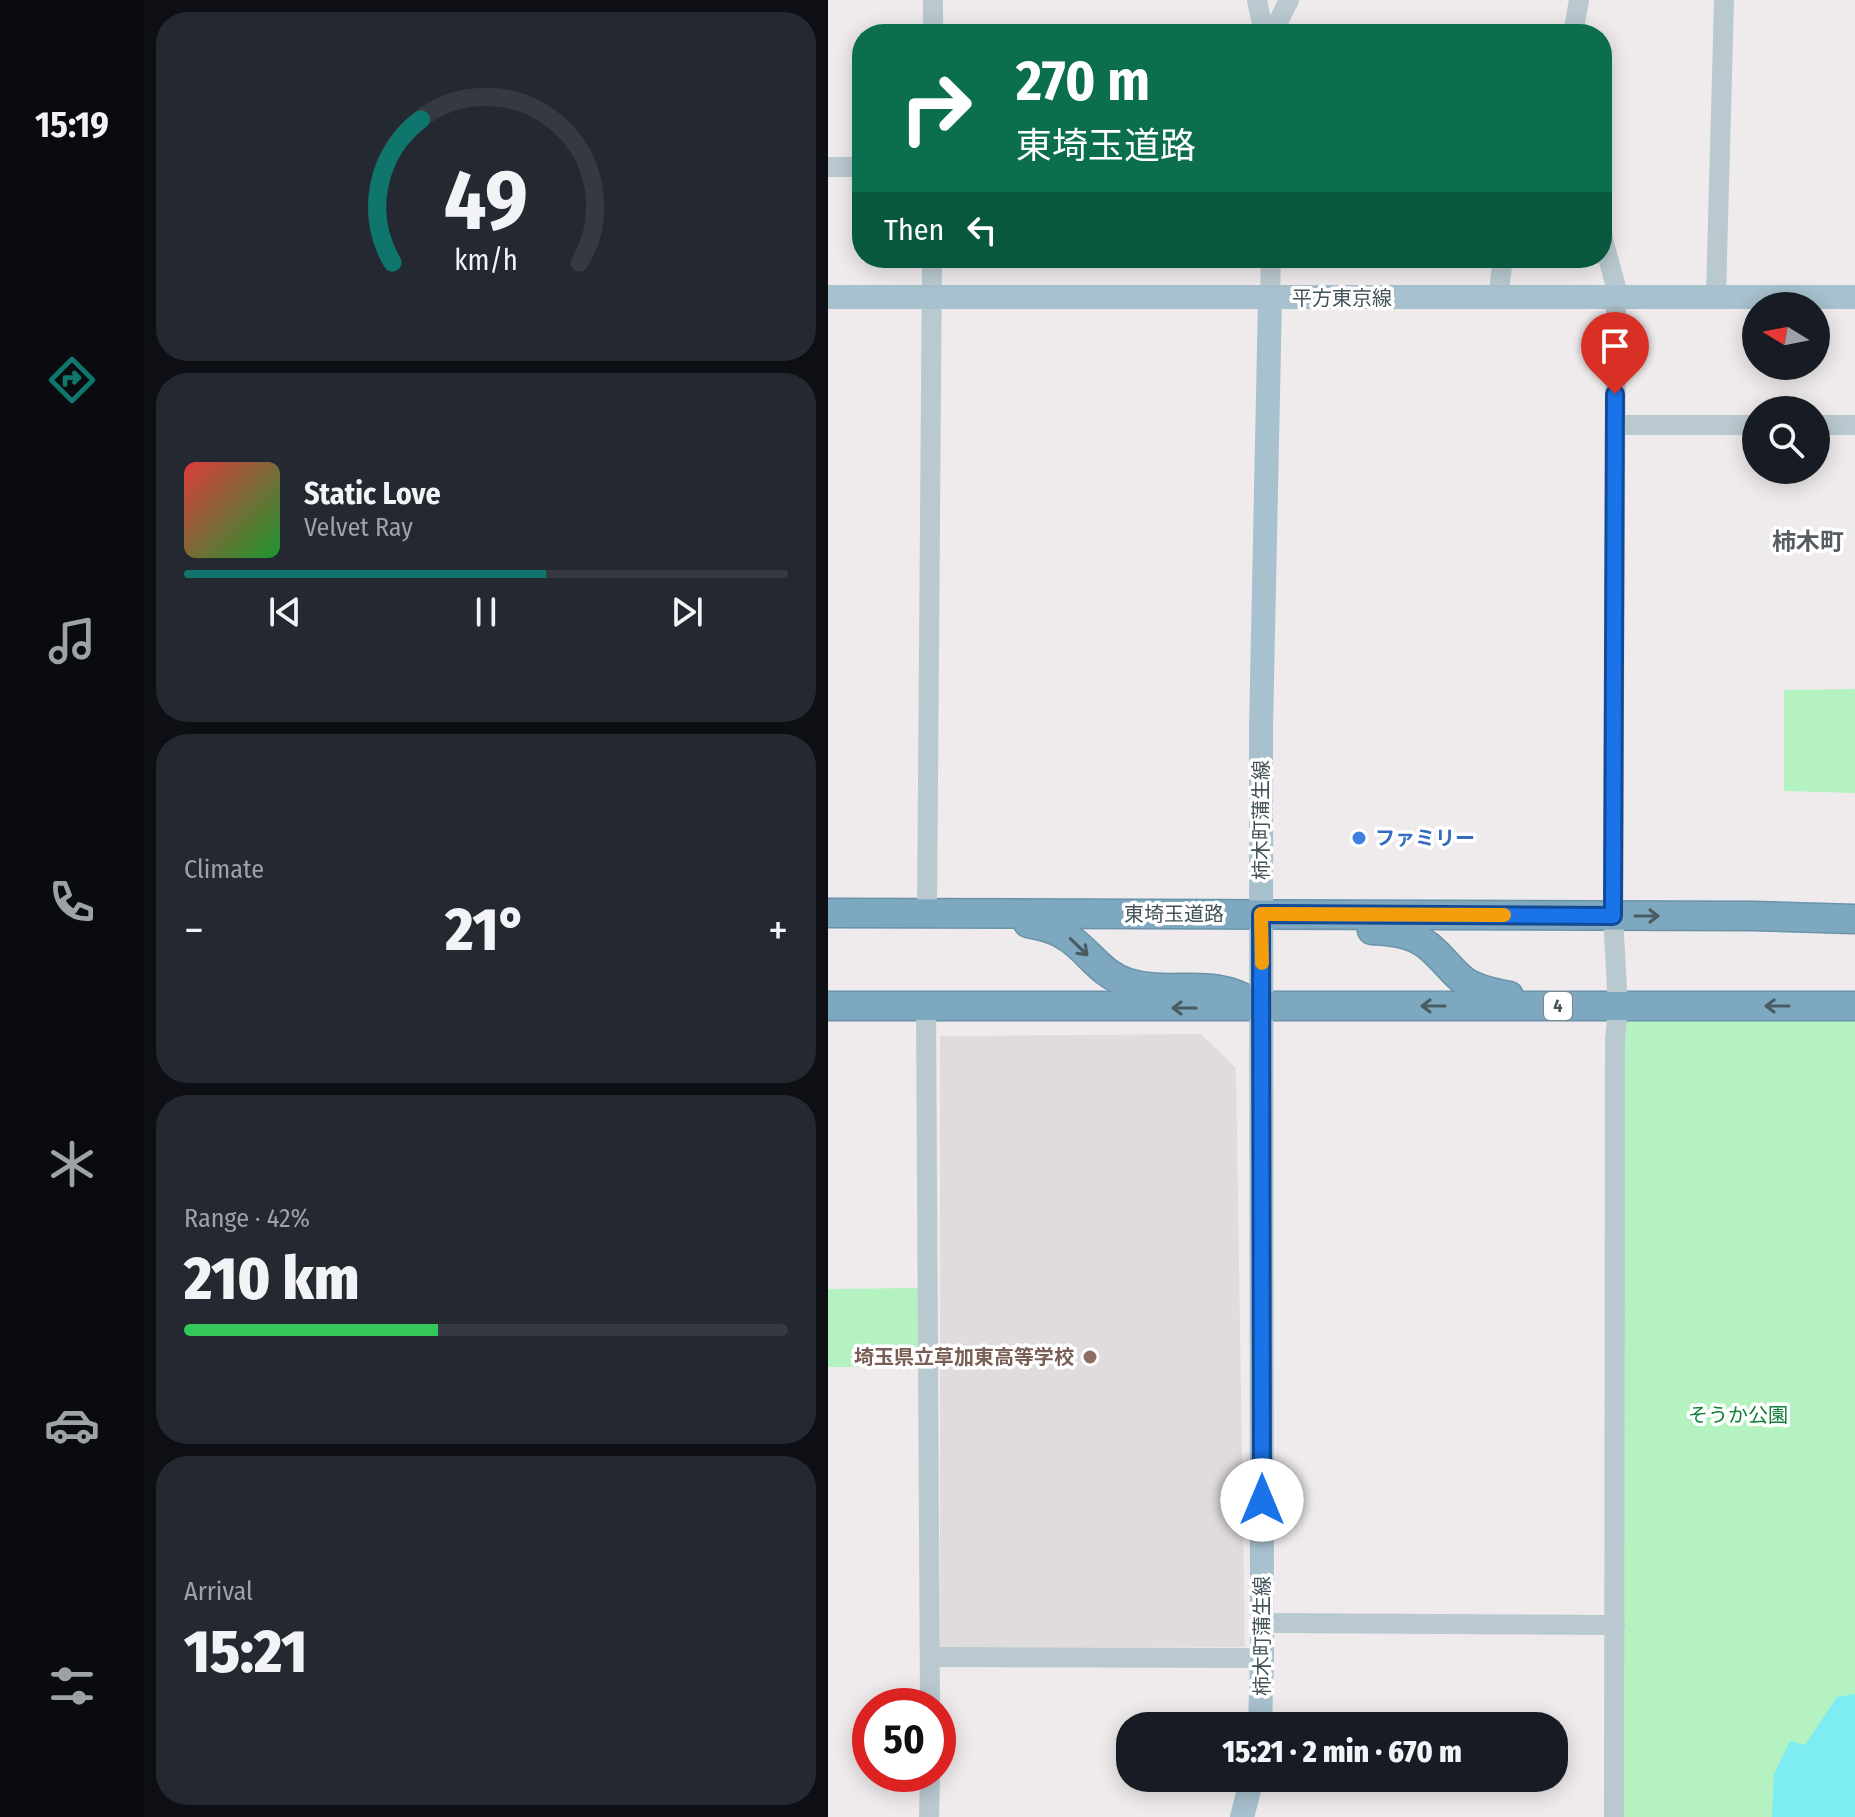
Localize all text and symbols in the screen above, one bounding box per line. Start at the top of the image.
text: 270 m [1016,48,1150,115]
icon: right [884,56,988,160]
text: 15:19 [35,103,109,147]
text: 東埼玉道路 [1016,124,1196,168]
text: 49 [444,150,528,250]
icon: left [960,208,1004,252]
text: Then [884,212,944,248]
text: km/h [454,243,518,278]
street label: 平方東京線 [1292,286,1392,310]
north arrow [1742,292,1830,380]
map controls [1742,292,1830,484]
pin [1581,312,1649,394]
icon: arrive [1593,324,1637,368]
icon: directions [44,352,100,408]
button: search [1742,396,1830,484]
text: Static Love [304,476,441,512]
text: Velvet Ray [304,512,413,543]
district label: 柿木町 [1772,528,1844,556]
icon: previous [263,590,307,634]
icon: pause [464,590,508,634]
icon: next [665,590,709,634]
icon: music [44,613,100,669]
street label: 柿木町蒲生線 [1249,760,1273,880]
place label: ファミリー [1375,826,1475,850]
marker: ファミリー [1350,829,1368,847]
text: Climate [184,854,264,885]
icon: phone [44,874,100,930]
text: 21° [445,894,527,966]
street label: 東埼玉道路 [1124,902,1224,926]
text: − [184,904,204,957]
text: + [768,904,788,957]
one-way arrow [1633,908,1660,924]
one-way arrow [1069,937,1088,956]
road number: 4 [1544,992,1572,1020]
one-way arrow [1764,998,1791,1014]
one-way arrow [1420,999,1447,1014]
one-way arrow [1171,1000,1198,1016]
icon: climate [44,1136,100,1192]
text: Range · 42% [184,1203,310,1234]
text: 210 km [184,1243,359,1315]
place label: 埼玉県立草加東高等学校 [854,1345,1074,1369]
marker: 埼玉県立草加東高等学校 [1081,1348,1099,1366]
icon: car [44,1397,100,1453]
park label: そうか公園 [1688,1403,1788,1427]
position arrow [1220,1458,1304,1542]
text: Arrival [184,1576,253,1607]
street label: 柿木町蒲生線 [1250,1576,1274,1696]
text: 15:21 [184,1616,307,1688]
icon: filters [44,1658,100,1714]
speed limit sign: 50 [852,1688,956,1792]
text: 15:21 · 2 min · 670 m [1222,1734,1462,1770]

